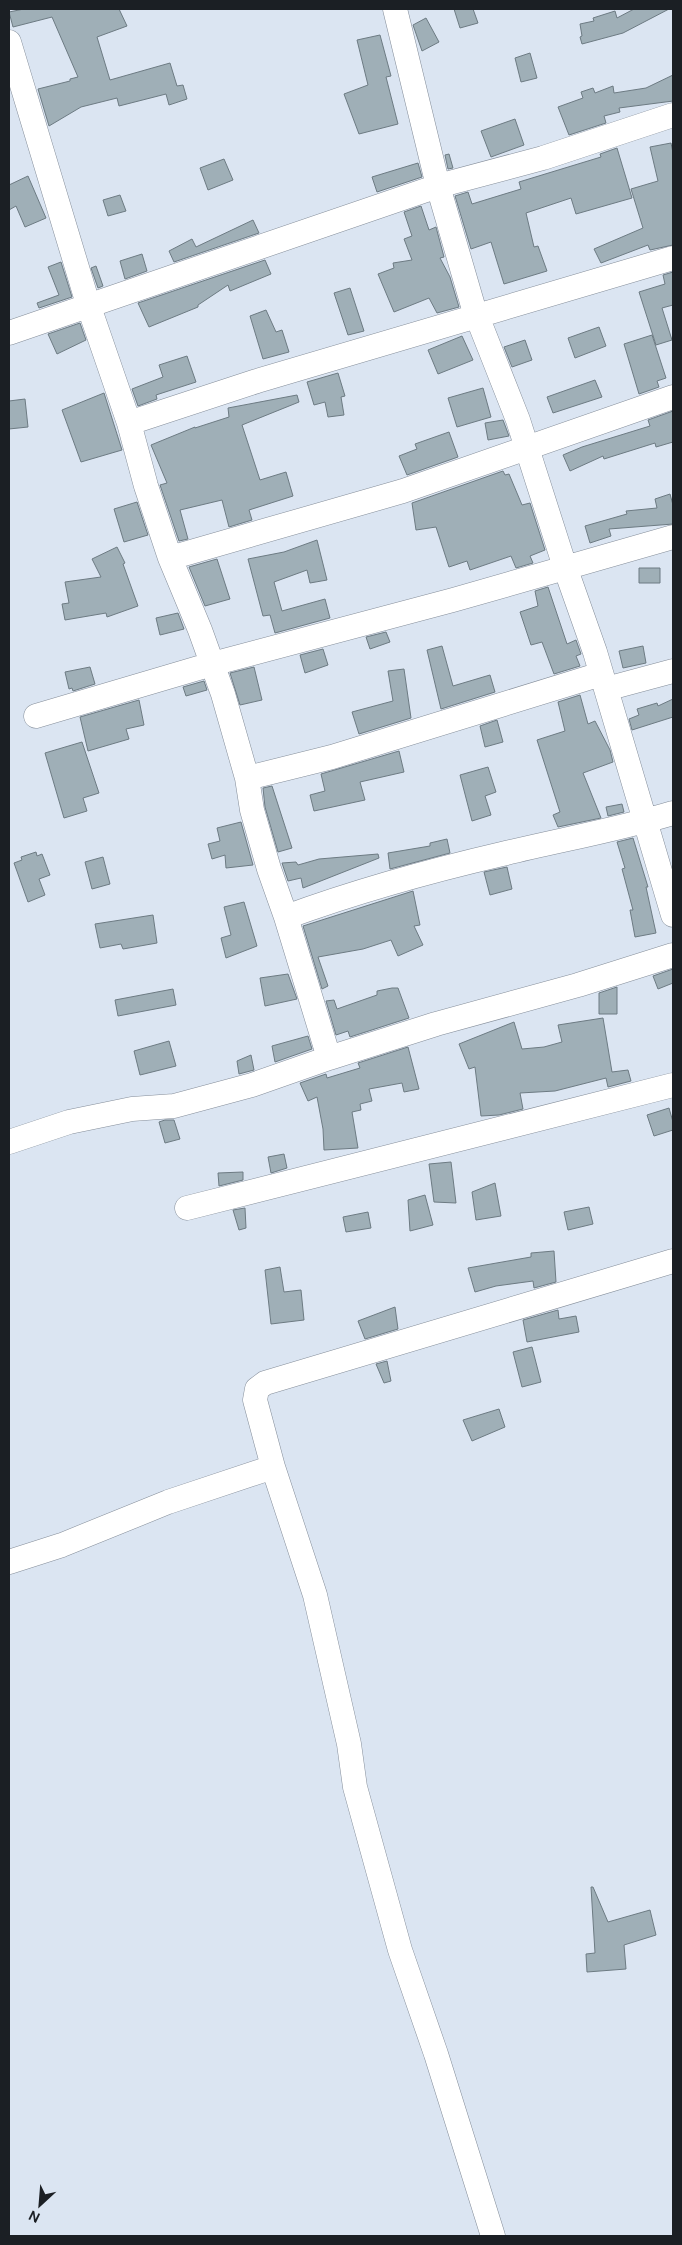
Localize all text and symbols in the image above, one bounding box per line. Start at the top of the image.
north arrow [15,2180,65,2230]
text: N [26,2206,43,2227]

